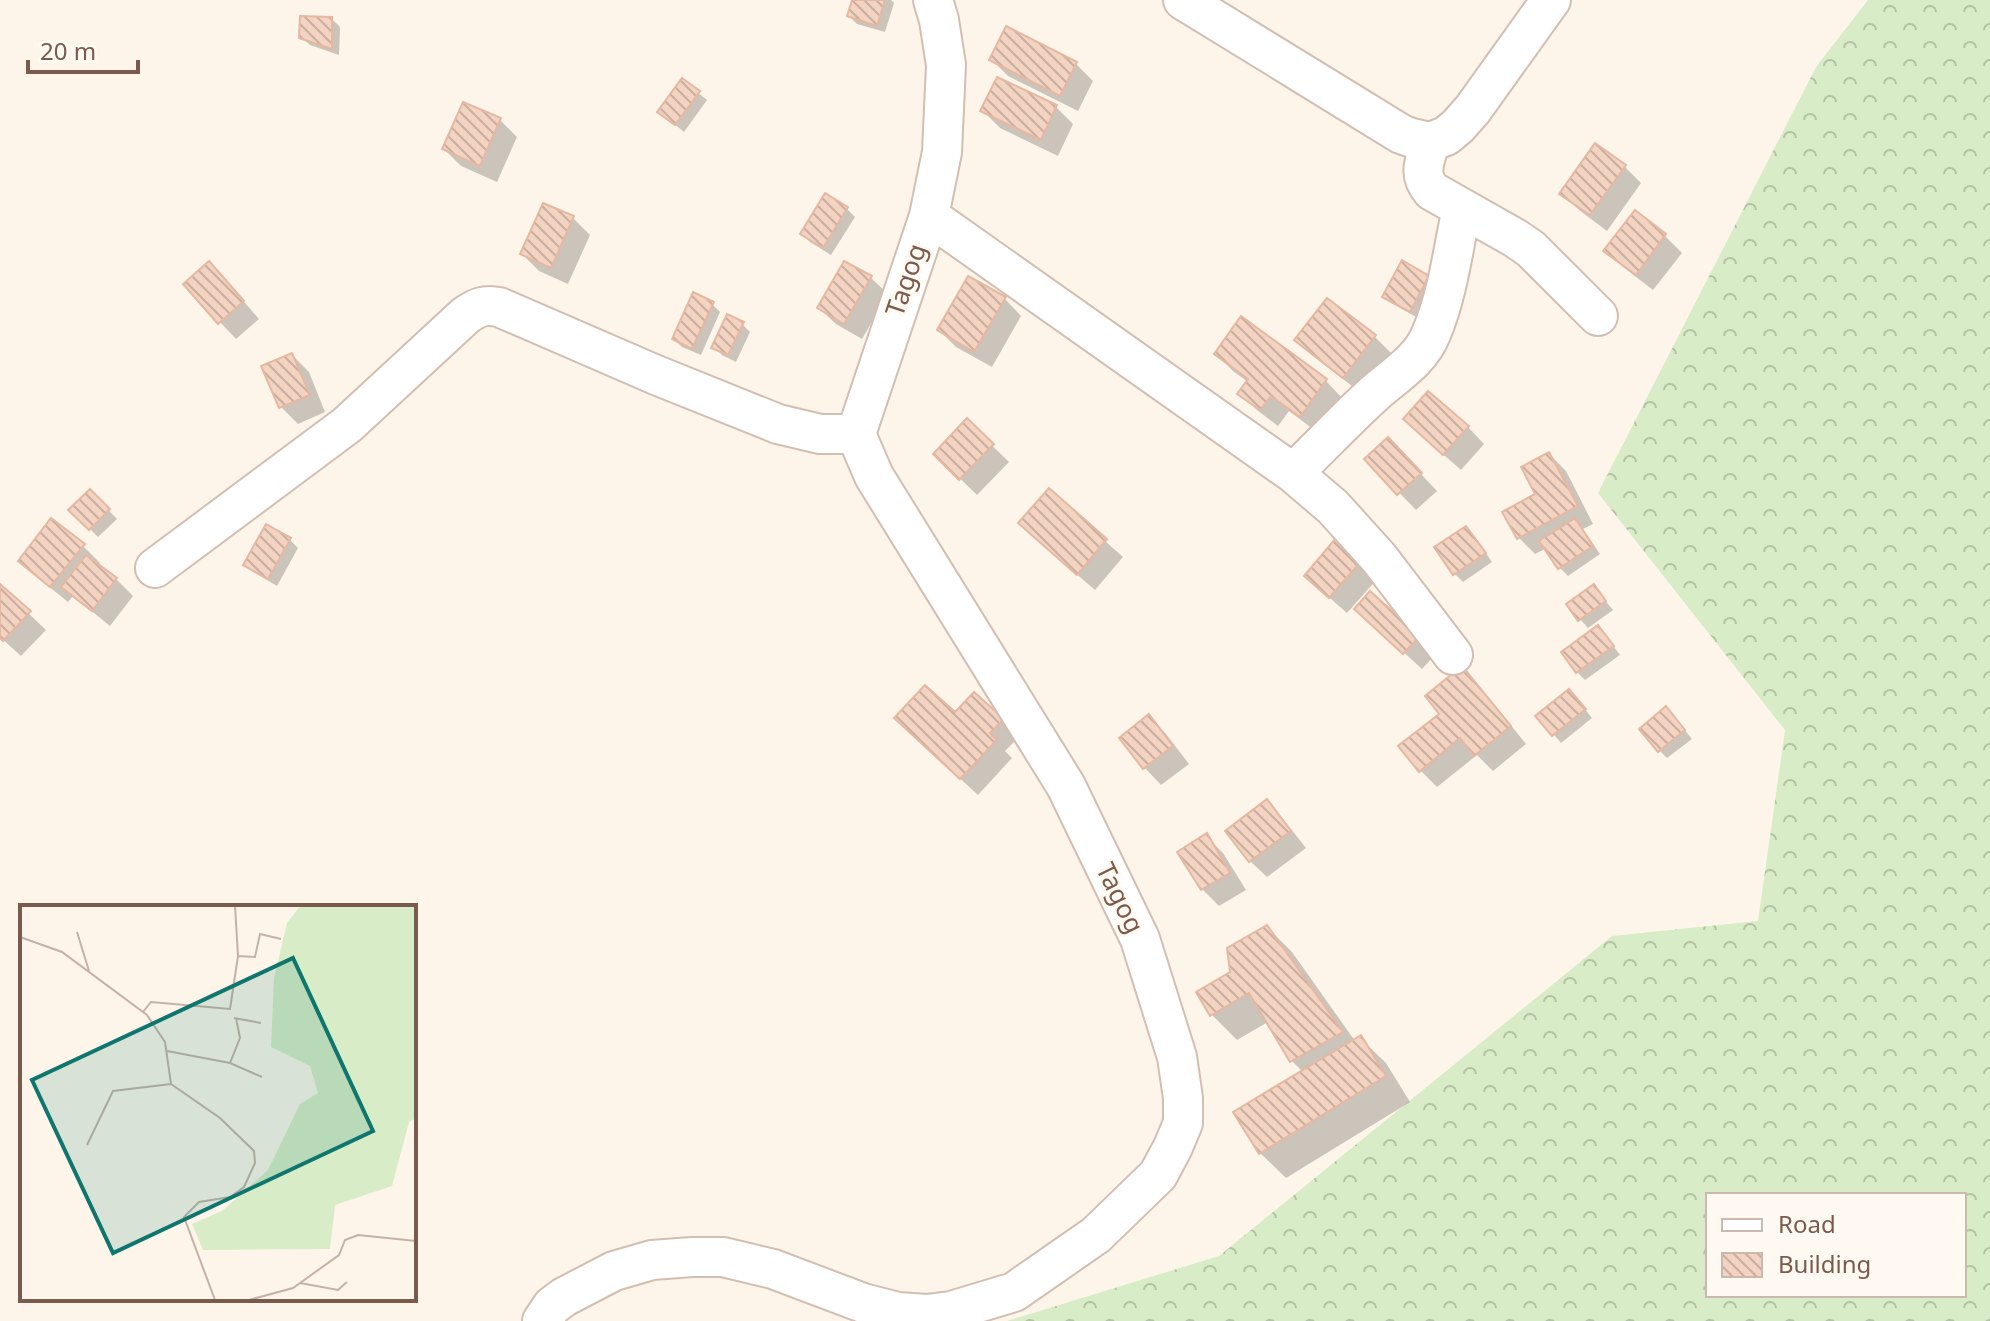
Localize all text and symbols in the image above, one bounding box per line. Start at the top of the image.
scale bar [28,24,138,74]
text: 20 m [40,34,96,67]
street label: Tagog [876,239,934,321]
street label: Tagog [1088,856,1153,939]
inset map [20,905,416,1301]
legend [1706,1193,1966,1297]
text: Road [1778,1207,1836,1240]
text: Building [1778,1247,1871,1280]

